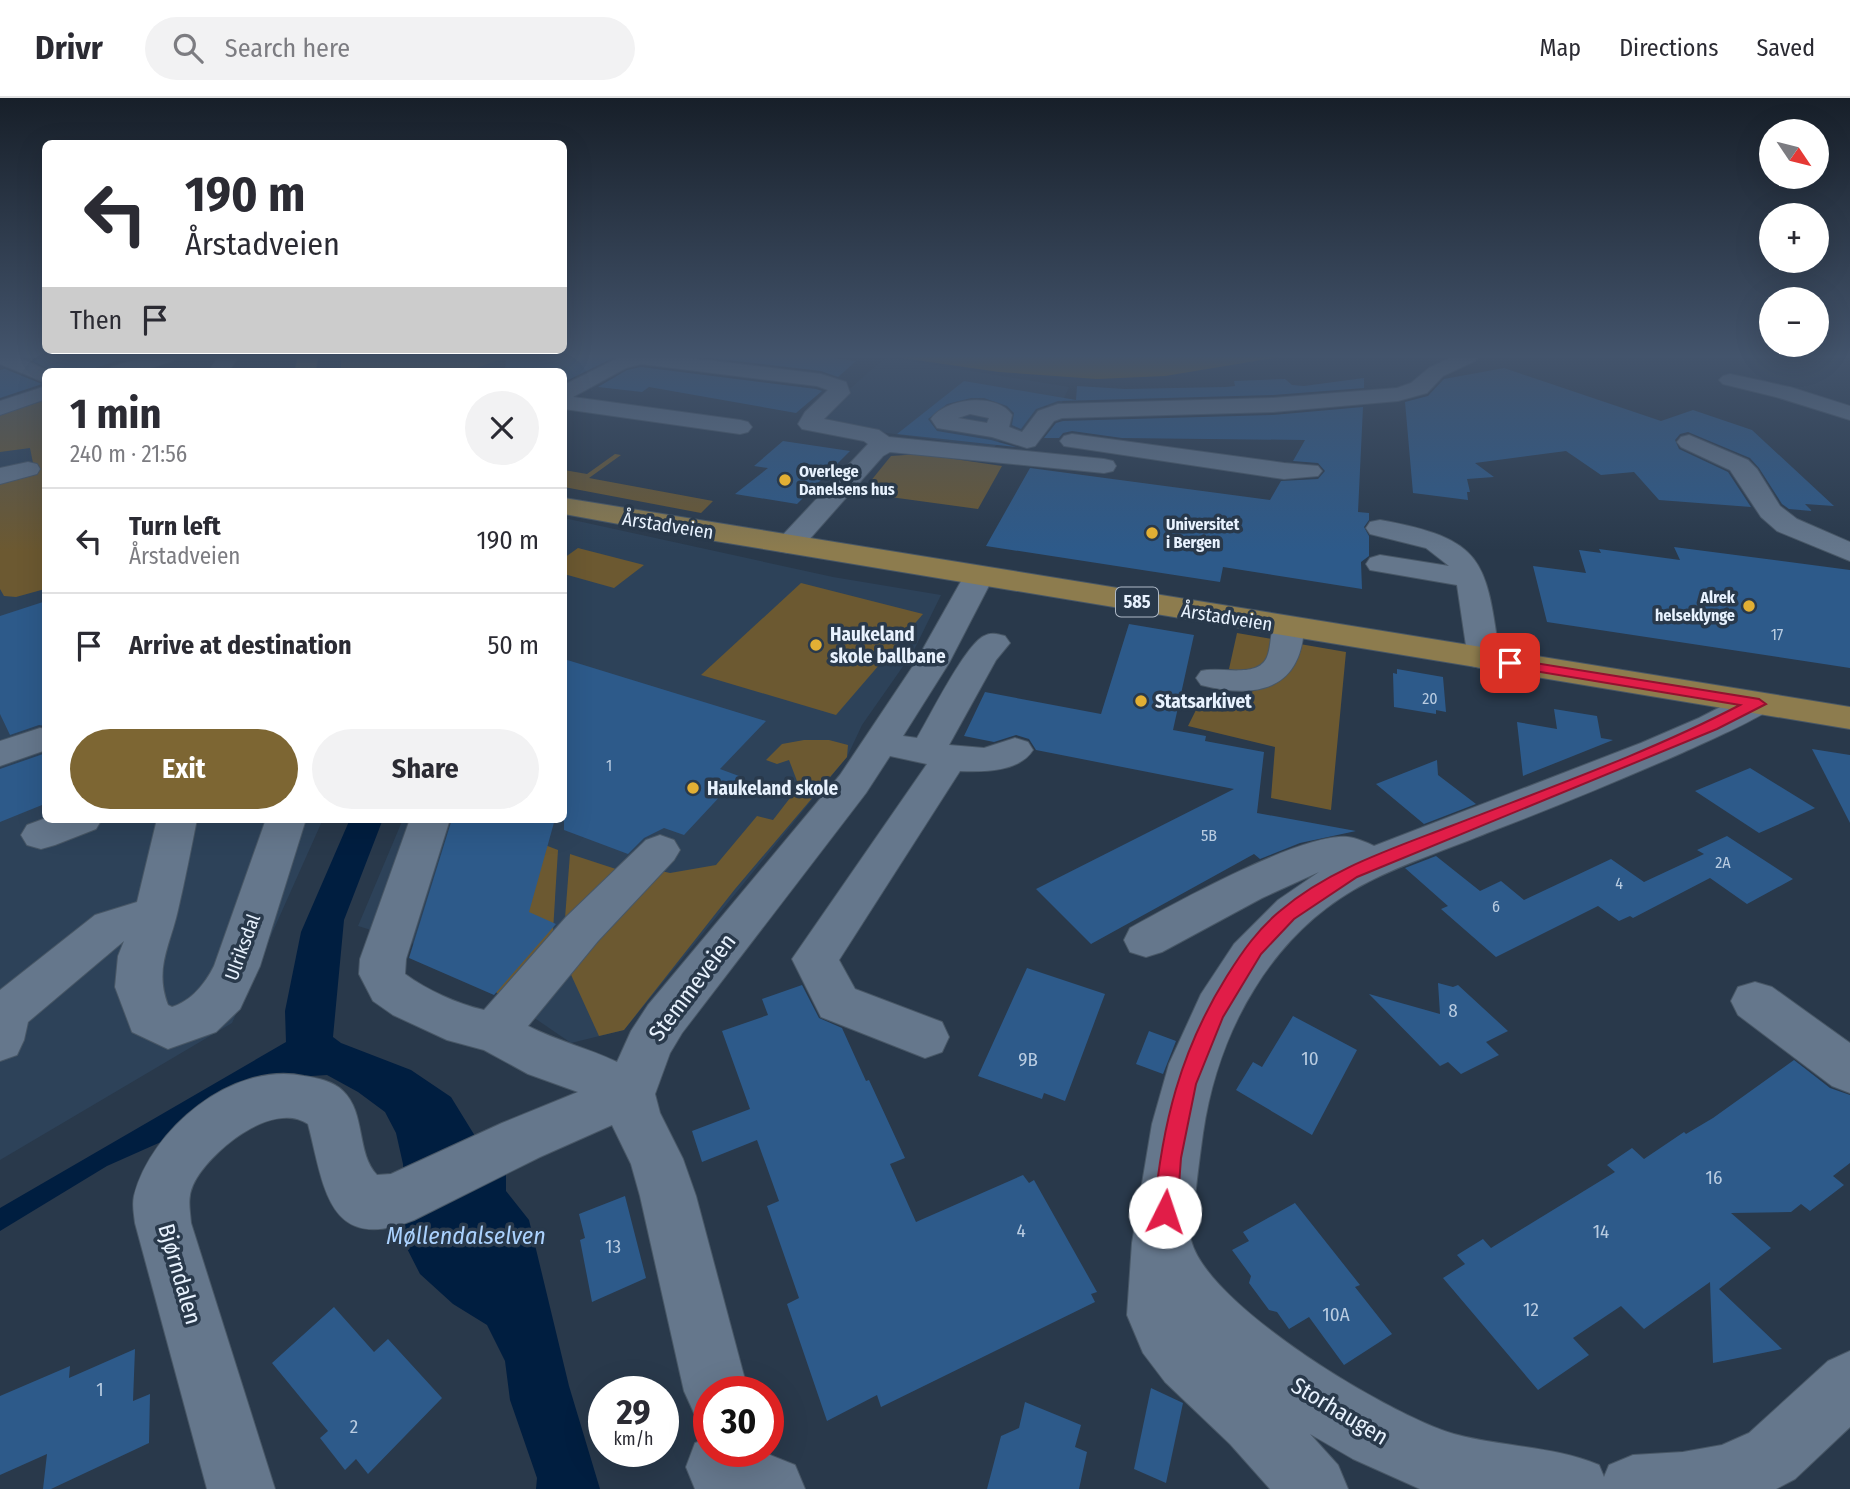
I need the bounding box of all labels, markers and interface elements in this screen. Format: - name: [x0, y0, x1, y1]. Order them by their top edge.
- search box: [145, 17, 635, 80]
- text: Drivr: [35, 28, 103, 68]
- icon: search: [169, 29, 207, 67]
- text: Search here: [225, 33, 350, 64]
- text: Map: [1540, 34, 1581, 62]
- text: Directions: [1619, 34, 1718, 62]
- text: Saved: [1756, 34, 1815, 62]
- north arrow: [1759, 119, 1829, 189]
- map controls: [1759, 119, 1829, 357]
- text: 190 m: [185, 165, 305, 224]
- icon: left: [70, 168, 161, 259]
- button: +: [1759, 203, 1829, 273]
- text: Årstadveien: [185, 225, 340, 263]
- button: −: [1759, 287, 1829, 357]
- icon: arrive: [136, 301, 174, 339]
- text: Then: [70, 305, 122, 336]
- text: 1 min: [70, 389, 161, 439]
- button: close: [465, 391, 539, 465]
- text: 240 m · 21:56: [70, 440, 187, 468]
- place label: Overlege Danelsens hus: [799, 462, 895, 499]
- marker: Overlege Danelsens hus: [777, 472, 793, 488]
- street label: Årstadveien: [621, 507, 715, 544]
- text: Turn left: [129, 511, 221, 542]
- place label: Universitet i Bergen: [1166, 515, 1240, 552]
- icon: left: [70, 522, 108, 560]
- text: 190 m: [477, 525, 539, 556]
- marker: Universitet i Bergen: [1144, 525, 1160, 541]
- text: Årstadveien: [129, 542, 240, 570]
- road number: 585: [1116, 588, 1158, 616]
- place label: Alrek helseklynge: [1655, 588, 1736, 625]
- marker: Alrek helseklynge: [1741, 598, 1757, 614]
- street label: Årstadveien: [1180, 599, 1274, 636]
- place label: Haukeland skole ballbane: [830, 623, 946, 668]
- house number: 17: [1771, 625, 1784, 644]
- icon: arrive: [70, 627, 108, 665]
- text: Arrive at destination: [129, 630, 352, 661]
- text: 50 m: [487, 630, 539, 661]
- pin: [1480, 633, 1540, 693]
- marker: Haukeland skole ballbane: [808, 637, 824, 653]
- icon: arrive: [1491, 644, 1529, 682]
- house number: 20: [1422, 689, 1438, 708]
- place label: Statsarkivet: [1155, 690, 1252, 713]
- marker: Statsarkivet: [1133, 693, 1149, 709]
- button: Exit: [70, 729, 298, 809]
- button: Share: [312, 729, 539, 809]
- house number: 1: [606, 756, 612, 775]
- place label: Haukeland skole: [707, 777, 839, 800]
- marker: Haukeland skole: [685, 780, 701, 796]
- house number: 5B: [1201, 826, 1217, 845]
- house number: 2A: [1715, 853, 1731, 872]
- house number: 4: [1615, 874, 1623, 893]
- house number: 6: [1492, 897, 1500, 916]
- street label: Ulriksdal: [220, 911, 265, 983]
- street label: Stemmeveien: [642, 928, 742, 1046]
- house number: 8: [1448, 999, 1458, 1022]
- house number: 10: [1301, 1047, 1319, 1070]
- house number: 9B: [1018, 1048, 1038, 1071]
- house number: 16: [1706, 1166, 1722, 1189]
- position arrow: [1128, 1175, 1202, 1249]
- house number: 4: [1016, 1219, 1026, 1242]
- street label: Bjørndalen: [152, 1220, 208, 1328]
- house number: 14: [1593, 1220, 1609, 1243]
- water label: Møllendalselven: [386, 1222, 546, 1250]
- house number: 13: [605, 1235, 621, 1258]
- house number: 12: [1523, 1298, 1539, 1321]
- house number: 10A: [1322, 1303, 1350, 1326]
- street label: Storhaugen: [1286, 1371, 1394, 1451]
- speed limit sign: 30: [693, 1376, 784, 1467]
- house number: 1: [96, 1378, 104, 1401]
- text: 29: [616, 1391, 651, 1433]
- house number: 2: [350, 1415, 358, 1438]
- text: km/h: [613, 1428, 654, 1450]

